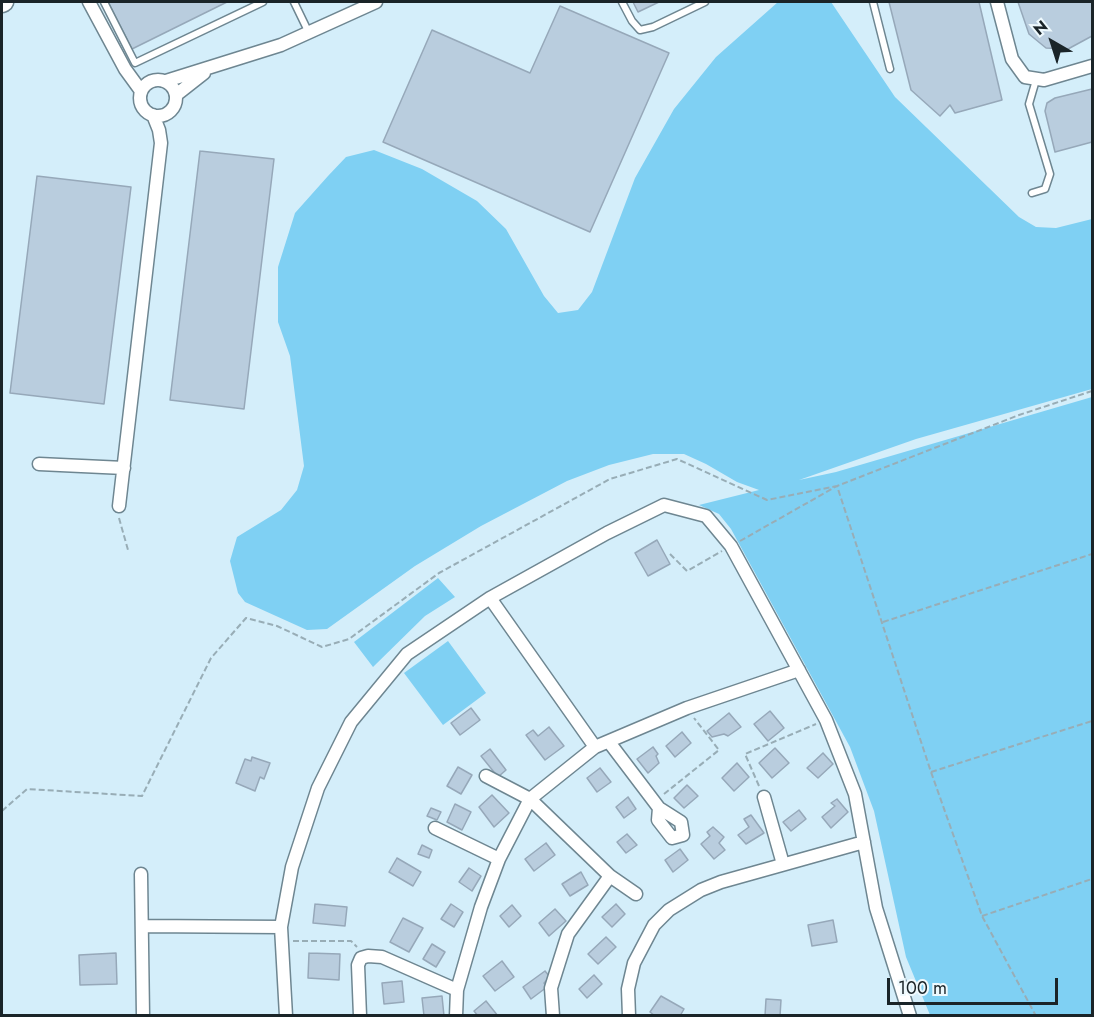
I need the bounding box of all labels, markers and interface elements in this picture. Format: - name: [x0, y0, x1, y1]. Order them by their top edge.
- north arrow: [1022, 12, 1082, 72]
- text: N: [1028, 15, 1053, 41]
- scale bar: [890, 966, 1061, 1004]
- text: 100 m: [898, 975, 947, 1001]

